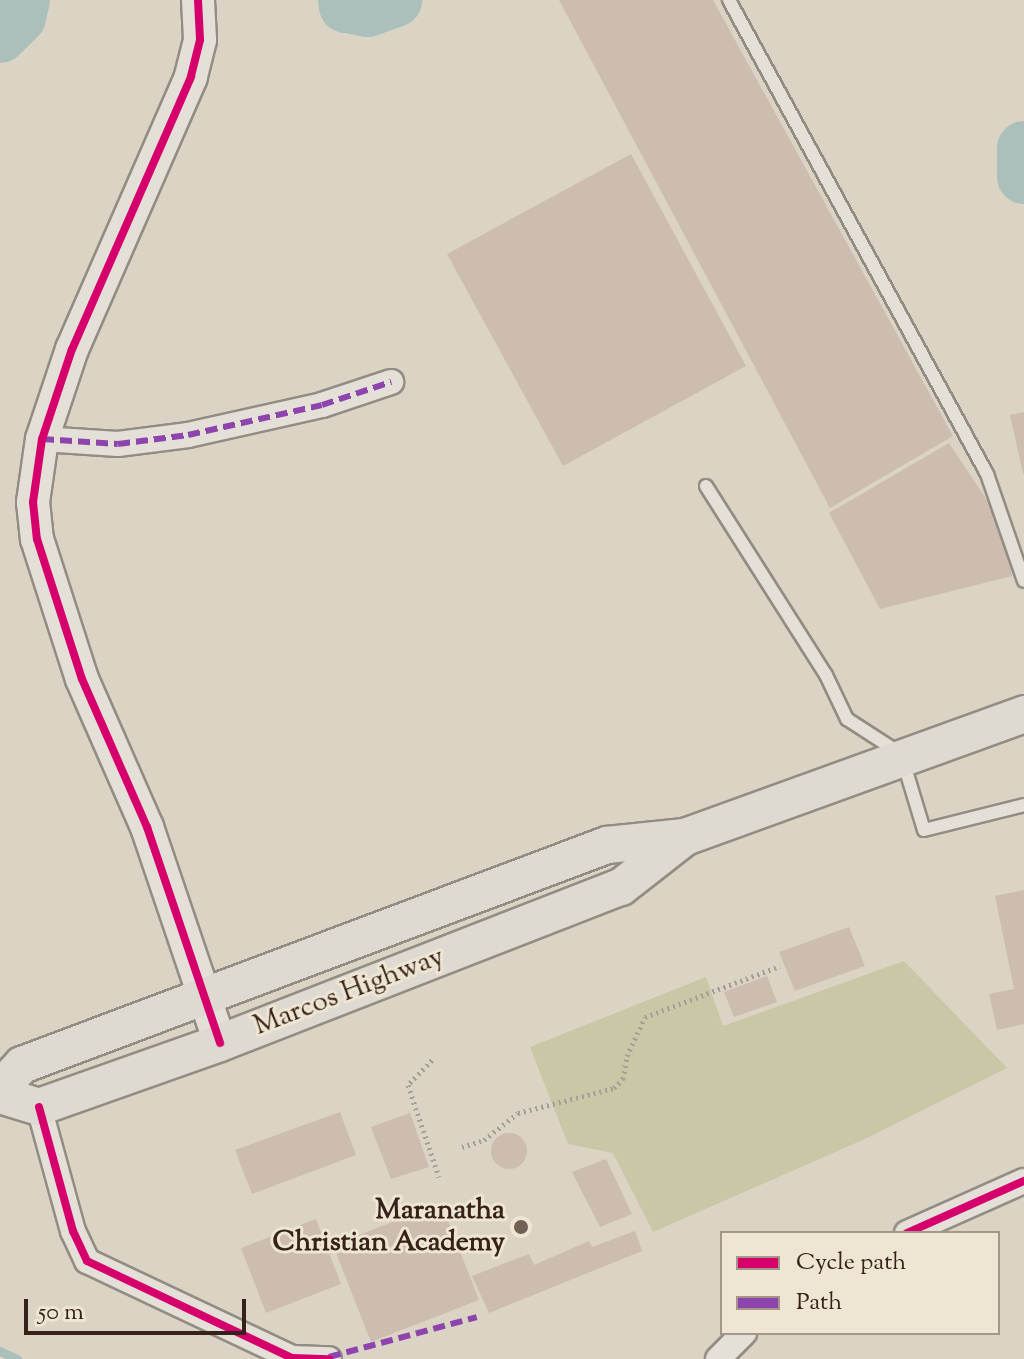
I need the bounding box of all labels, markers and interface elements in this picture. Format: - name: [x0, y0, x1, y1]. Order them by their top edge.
- street label: Marcos Highway: [249, 940, 449, 1044]
- place label: Maranatha Christian Academy: [272, 1194, 505, 1260]
- marker: Maranatha Christian Academy: [512, 1218, 530, 1236]
- legend: [720, 1231, 1000, 1335]
- text: Cycle path: [796, 1246, 906, 1280]
- scale bar: [28, 1283, 250, 1333]
- text: Path: [796, 1286, 842, 1320]
- text: 50 m: [38, 1296, 84, 1330]

